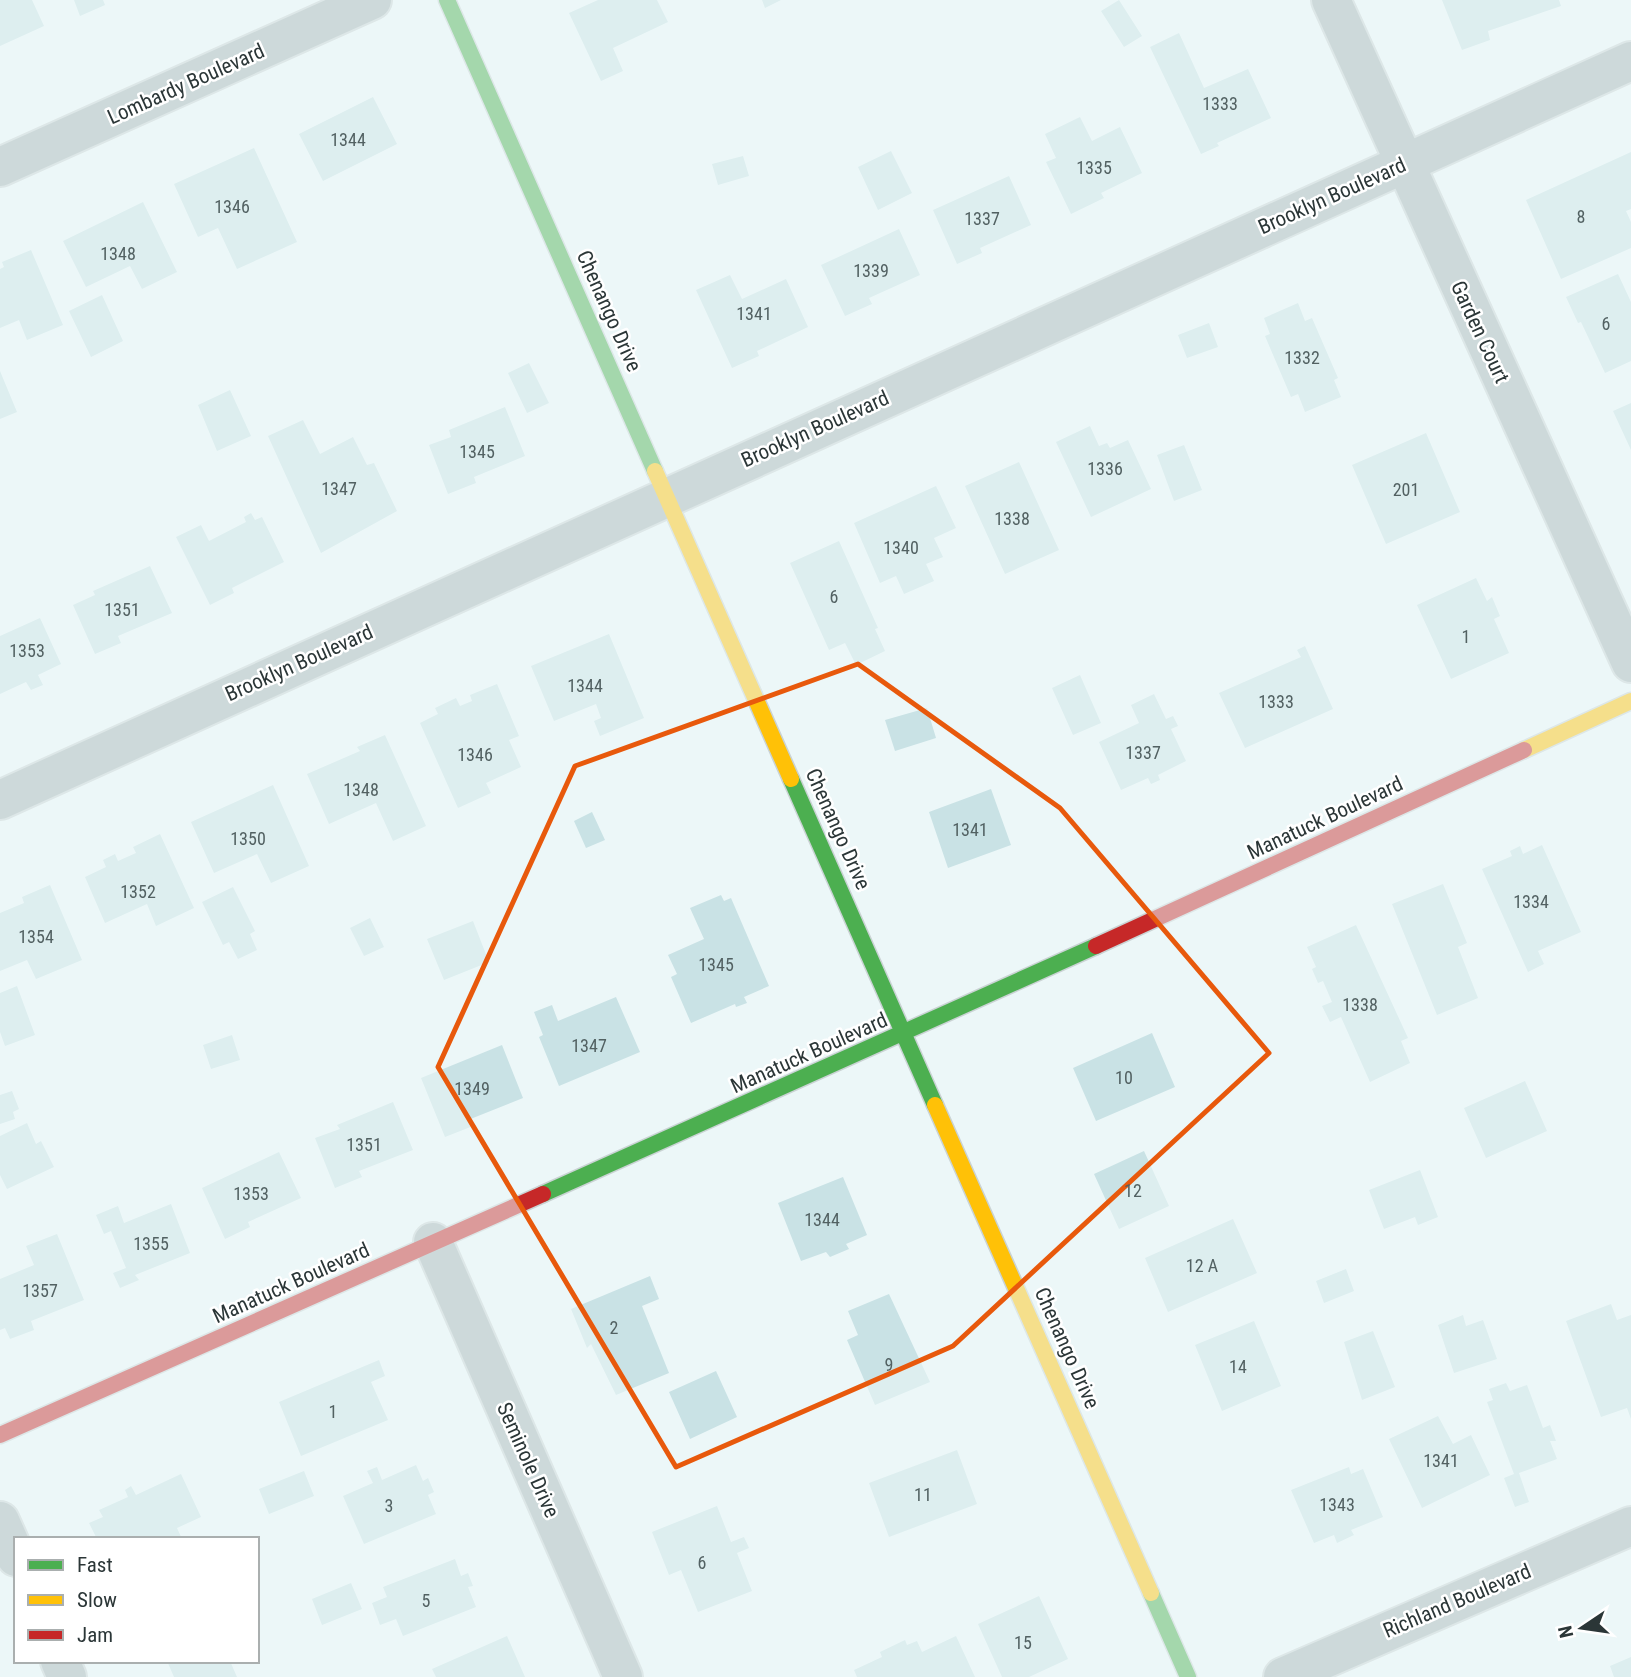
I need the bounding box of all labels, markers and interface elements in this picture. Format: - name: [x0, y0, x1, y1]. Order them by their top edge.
- street label: Lombardy Boulevard: [104, 39, 268, 129]
- house number: 1333: [1202, 93, 1238, 114]
- house number: 1344: [330, 129, 366, 150]
- street label: Brooklyn Boulevard: [1255, 153, 1409, 239]
- house number: 1335: [1076, 157, 1112, 178]
- house number: 1346: [214, 196, 250, 217]
- house number: 8: [1577, 206, 1585, 227]
- house number: 1337: [964, 208, 1000, 229]
- house number: 1348: [100, 243, 136, 264]
- street label: Chenango Drive: [572, 247, 646, 375]
- house number: 1339: [853, 260, 889, 281]
- street label: Garden Court: [1446, 277, 1514, 387]
- house number: 1341: [736, 303, 772, 324]
- house number: 6: [1602, 313, 1610, 334]
- house number: 1332: [1284, 347, 1320, 368]
- street label: Brooklyn Boulevard: [738, 386, 892, 472]
- house number: 1345: [459, 441, 495, 462]
- house number: 1336: [1087, 458, 1123, 479]
- house number: 1347: [321, 478, 357, 499]
- house number: 201: [1393, 479, 1419, 500]
- house number: 1338: [994, 508, 1030, 529]
- house number: 1340: [883, 537, 919, 558]
- house number: 6: [830, 586, 838, 607]
- house number: 1351: [104, 599, 140, 620]
- street label: Brooklyn Boulevard: [222, 620, 376, 706]
- house number: 1: [1462, 626, 1470, 647]
- house number: 1353: [9, 640, 45, 661]
- house number: 1344: [567, 675, 603, 696]
- house number: 1333: [1258, 691, 1294, 712]
- house number: 1337: [1125, 742, 1161, 763]
- house number: 1346: [457, 744, 493, 765]
- street label: Chenango Drive: [801, 765, 875, 893]
- street label: Manatuck Boulevard: [1243, 771, 1407, 865]
- house number: 1348: [343, 779, 379, 800]
- house number: 1341: [952, 819, 988, 840]
- house number: 1350: [230, 828, 266, 849]
- house number: 1352: [120, 881, 156, 902]
- house number: 1334: [1513, 891, 1549, 912]
- house number: 1354: [18, 926, 54, 947]
- house number: 1345: [698, 954, 734, 975]
- house number: 1338: [1342, 994, 1378, 1015]
- street label: Manatuck Boulevard: [727, 1008, 891, 1098]
- house number: 1347: [571, 1035, 607, 1056]
- house number: 10: [1115, 1067, 1133, 1088]
- house number: 1349: [454, 1078, 490, 1099]
- house number: 1351: [346, 1134, 382, 1155]
- house number: 12: [1124, 1180, 1142, 1201]
- house number: 1353: [233, 1183, 269, 1204]
- house number: 1344: [804, 1209, 840, 1230]
- house number: 1355: [133, 1233, 169, 1254]
- street label: Manatuck Boulevard: [209, 1238, 373, 1328]
- house number: 12 A: [1186, 1255, 1219, 1276]
- house number: 1357: [22, 1280, 58, 1301]
- street label: Chenango Drive: [1030, 1284, 1104, 1412]
- house number: 2: [610, 1317, 619, 1338]
- house number: 9: [885, 1354, 893, 1375]
- house number: 14: [1229, 1356, 1247, 1377]
- street label: Seminole Drive: [492, 1399, 564, 1521]
- house number: 1: [329, 1401, 337, 1422]
- house number: 1341: [1423, 1450, 1459, 1471]
- house number: 11: [914, 1484, 932, 1505]
- house number: 1343: [1319, 1494, 1355, 1515]
- house number: 3: [385, 1495, 393, 1516]
- legend: [14, 1537, 259, 1663]
- house number: 6: [698, 1552, 706, 1573]
- text: Fast: [77, 1553, 113, 1577]
- street label: Richland Boulevard: [1379, 1559, 1535, 1643]
- text: Slow: [77, 1588, 117, 1612]
- house number: 5: [422, 1590, 431, 1611]
- north arrow: [1547, 1593, 1617, 1663]
- text: Jam: [77, 1623, 113, 1647]
- text: N: [1553, 1623, 1578, 1640]
- house number: 15: [1014, 1632, 1032, 1653]

